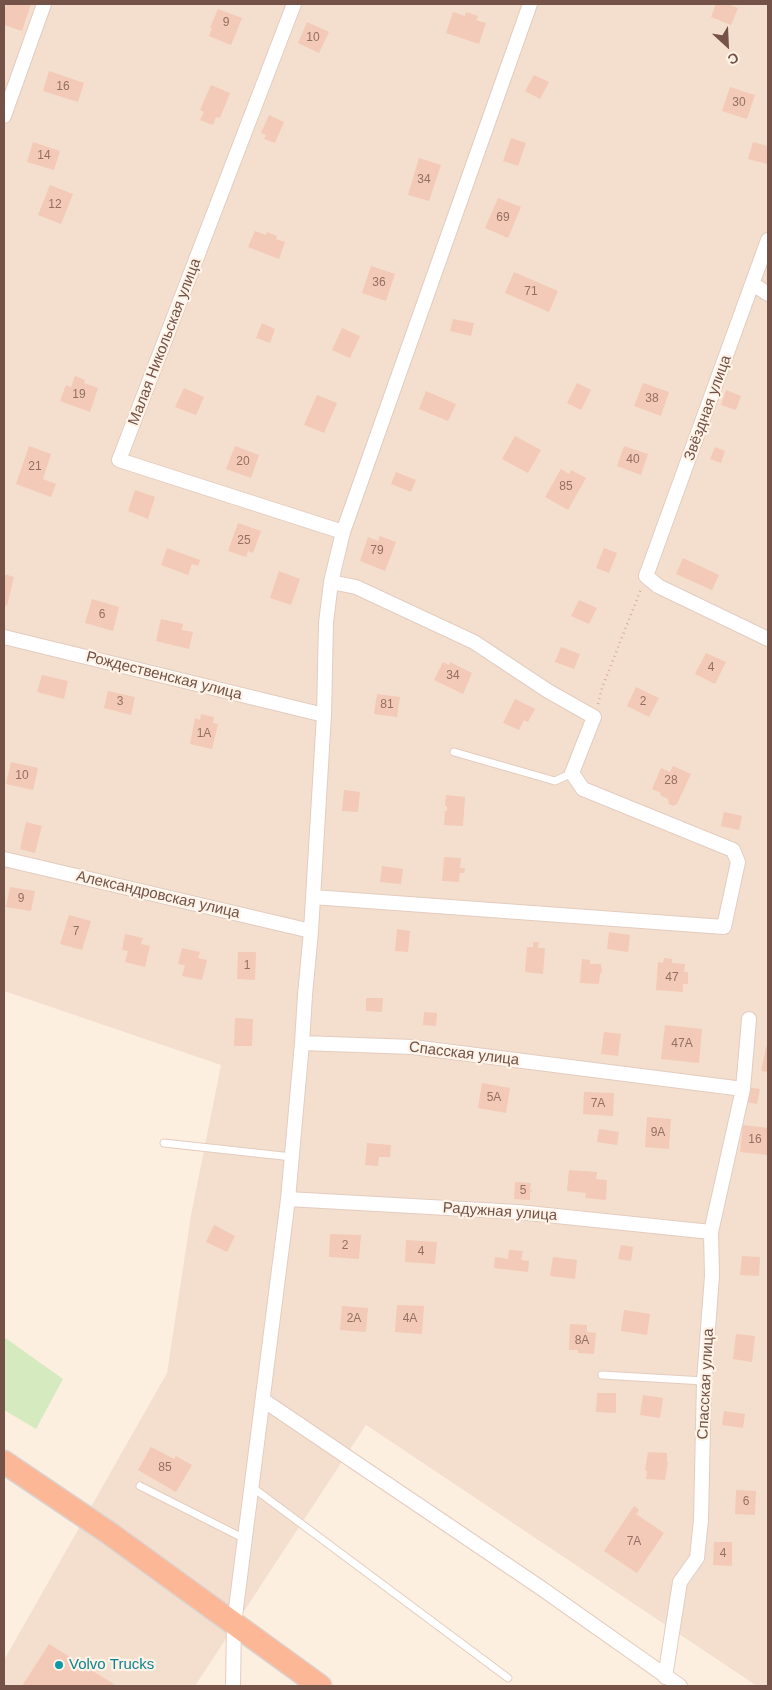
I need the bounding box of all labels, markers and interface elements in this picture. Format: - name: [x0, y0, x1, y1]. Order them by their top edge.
- house number: 9: [223, 16, 229, 30]
- north arrow: [702, 20, 752, 70]
- house number: 10: [306, 31, 320, 45]
- text: С: [725, 49, 741, 68]
- house number: 16: [56, 80, 70, 94]
- house number: 30: [732, 96, 746, 110]
- house number: 14: [37, 149, 51, 163]
- house number: 34: [417, 173, 431, 187]
- house number: 12: [48, 198, 62, 212]
- house number: 69: [496, 211, 510, 225]
- street label: Малая Никольская улица: [125, 256, 205, 428]
- house number: 36: [372, 276, 386, 290]
- house number: 71: [524, 285, 538, 299]
- street label: Звёздная улица: [681, 353, 735, 463]
- house number: 19: [72, 388, 86, 402]
- house number: 38: [645, 392, 659, 406]
- house number: 40: [626, 453, 640, 467]
- house number: 20: [236, 455, 250, 469]
- house number: 21: [28, 460, 42, 474]
- house number: 85: [559, 480, 573, 494]
- house number: 25: [237, 534, 251, 548]
- house number: 79: [370, 544, 384, 558]
- house number: 6: [99, 608, 105, 622]
- street label: Рождественская улица: [84, 648, 244, 704]
- house number: 4: [708, 661, 714, 675]
- house number: 34: [446, 669, 460, 683]
- house number: 3: [117, 695, 123, 709]
- house number: 2: [640, 695, 646, 709]
- house number: 81: [380, 698, 394, 712]
- house number: 1А: [197, 727, 211, 741]
- house number: 10: [15, 769, 29, 783]
- house number: 28: [664, 774, 678, 788]
- street label: Александровская улица: [74, 867, 242, 923]
- house number: 9: [18, 892, 24, 906]
- house number: 7: [73, 925, 79, 939]
- house number: 1: [244, 959, 250, 973]
- house number: 47: [665, 971, 679, 985]
- house number: 47А: [671, 1037, 693, 1051]
- street label: Спасская улица: [408, 1038, 520, 1070]
- house number: 5А: [487, 1091, 501, 1105]
- house number: 7А: [591, 1097, 605, 1111]
- house number: 9А: [651, 1126, 665, 1140]
- house number: 16: [748, 1133, 762, 1147]
- house number: 5: [520, 1184, 526, 1198]
- street label: Радужная улица: [442, 1199, 558, 1225]
- house number: 2: [342, 1239, 348, 1253]
- house number: 4: [418, 1245, 424, 1259]
- house number: 2А: [347, 1312, 361, 1326]
- house number: 4А: [403, 1312, 417, 1326]
- street label: Спасская улица: [694, 1328, 718, 1440]
- house number: 8А: [575, 1334, 589, 1348]
- house number: 85: [158, 1461, 172, 1475]
- house number: 6: [743, 1495, 749, 1509]
- house number: 7А: [627, 1535, 641, 1549]
- house number: 4: [720, 1547, 726, 1561]
- place label: Volvo Trucks: [69, 1656, 154, 1674]
- marker: Volvo Trucks: [53, 1659, 65, 1671]

